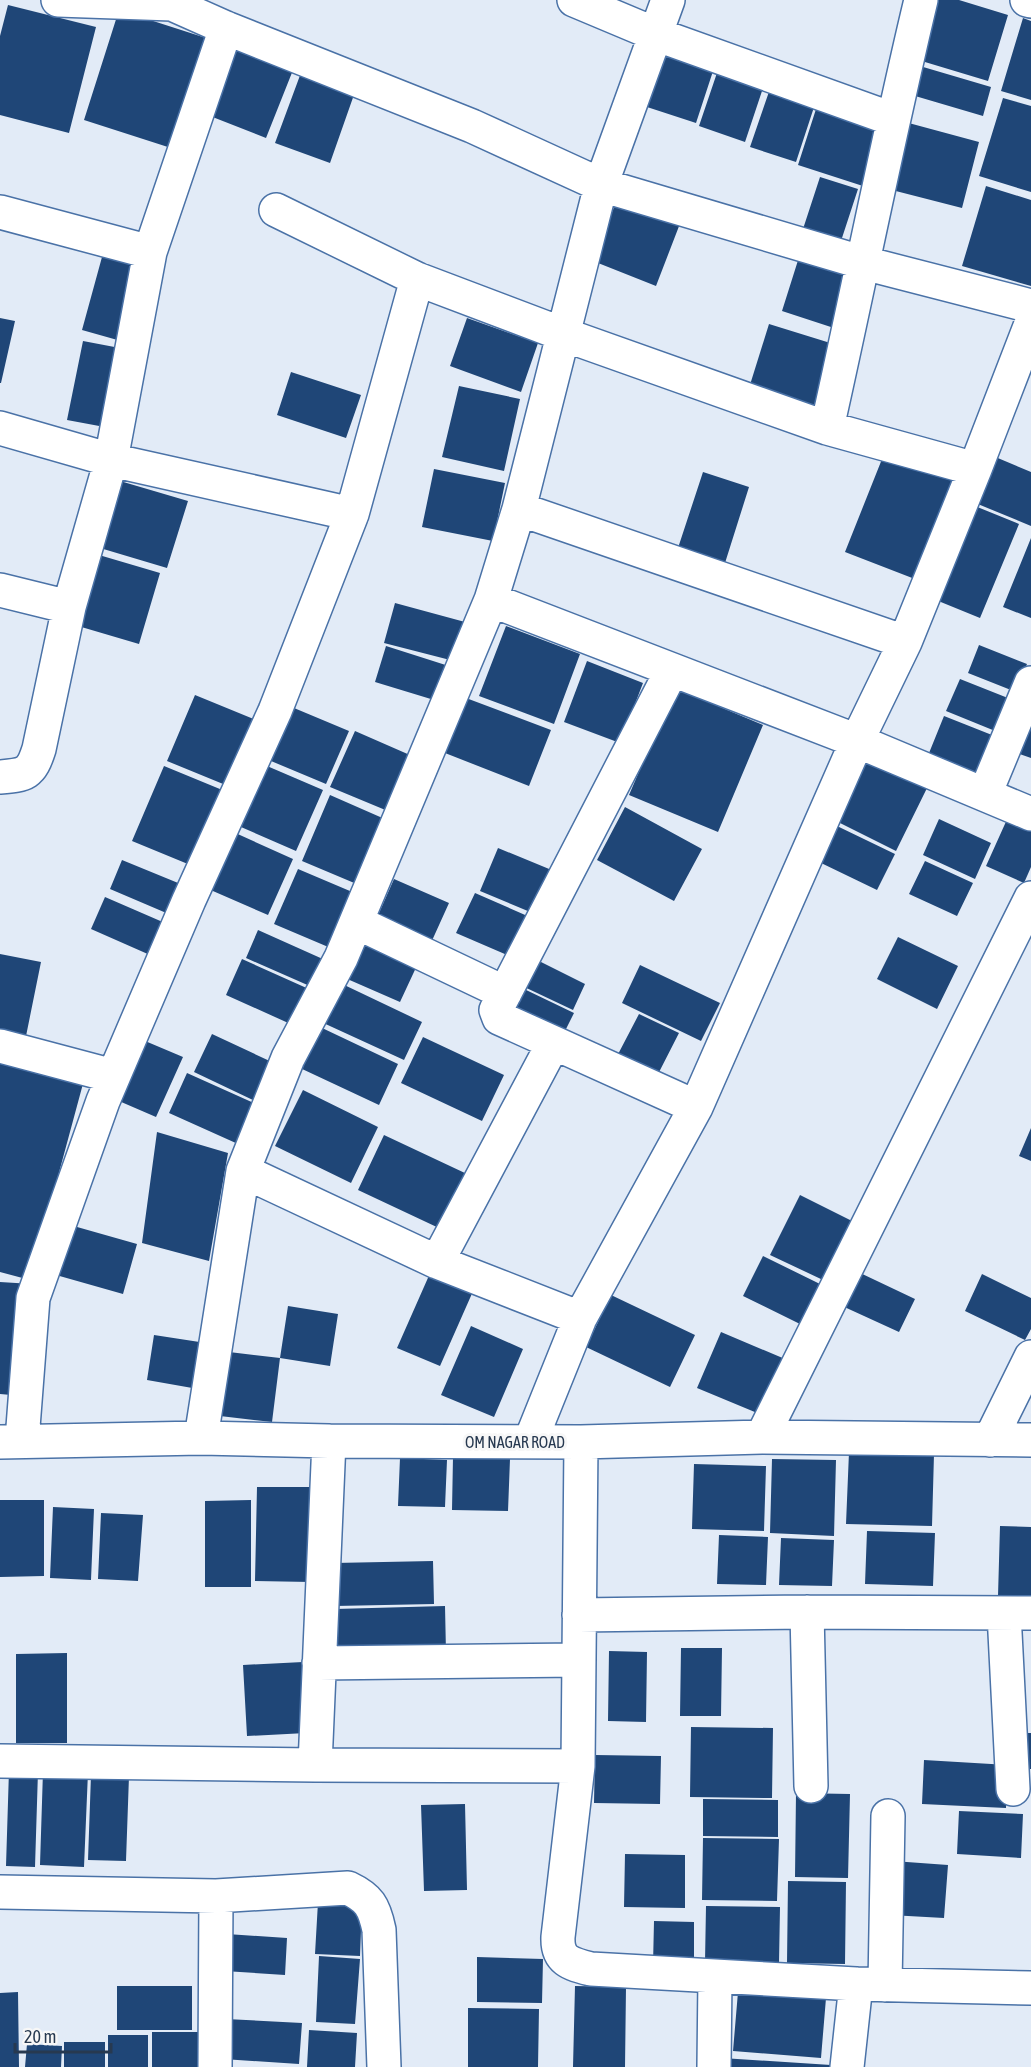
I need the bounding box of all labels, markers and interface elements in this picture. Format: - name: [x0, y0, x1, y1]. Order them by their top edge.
- street label: OM NAGAR ROAD: [465, 1433, 565, 1451]
- scale bar: [15, 2016, 111, 2054]
- text: 20 m: [24, 2026, 56, 2047]

